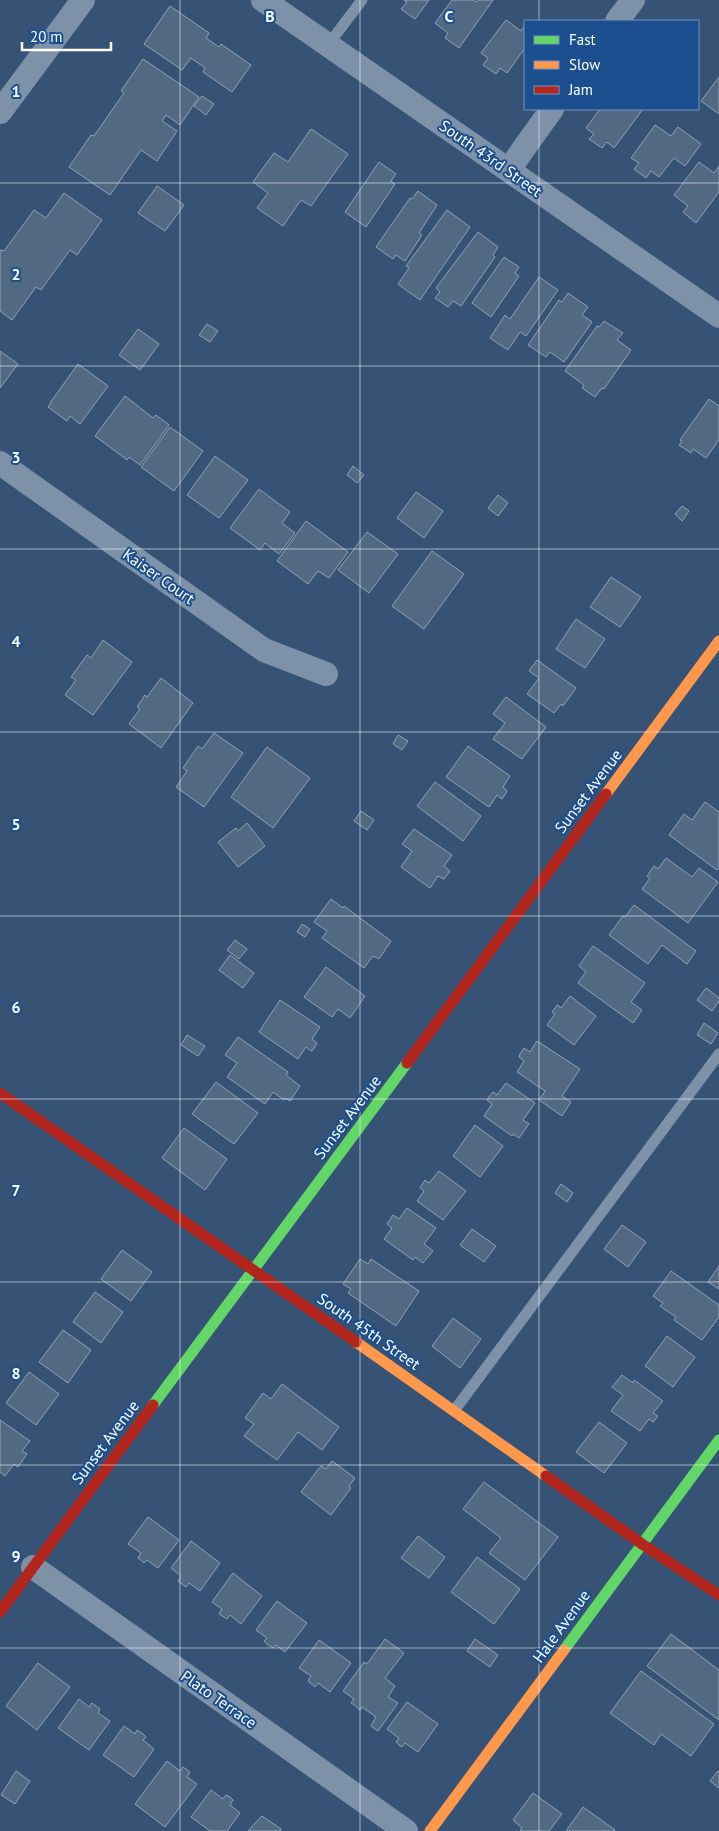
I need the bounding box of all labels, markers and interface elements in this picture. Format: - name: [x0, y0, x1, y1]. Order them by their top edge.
- text: B: [265, 6, 275, 26]
- text: C: [445, 6, 454, 26]
- scale bar: [22, 20, 111, 52]
- legend: [524, 20, 699, 110]
- text: 20 m: [30, 27, 63, 46]
- text: Fast: [569, 30, 596, 49]
- text: Slow: [569, 55, 600, 74]
- text: Jam: [568, 80, 593, 99]
- text: 1: [11, 81, 21, 101]
- street label: South 43rd Street: [436, 115, 547, 201]
- text: 2: [11, 264, 21, 284]
- text: 3: [11, 447, 21, 467]
- street label: Kaiser Court: [119, 544, 199, 608]
- text: 4: [11, 631, 21, 651]
- street label: Sunset Avenue: [550, 745, 626, 837]
- text: 5: [11, 814, 21, 834]
- text: 6: [11, 997, 21, 1017]
- street label: Sunset Avenue: [309, 1071, 385, 1163]
- text: 7: [11, 1180, 21, 1200]
- street label: South 45th Street: [314, 1288, 425, 1374]
- text: 8: [11, 1363, 21, 1383]
- street label: Sunset Avenue: [67, 1396, 143, 1488]
- text: 9: [11, 1546, 21, 1566]
- street label: Hale Avenue: [528, 1586, 594, 1666]
- street label: Plato Terrace: [177, 1666, 261, 1732]

